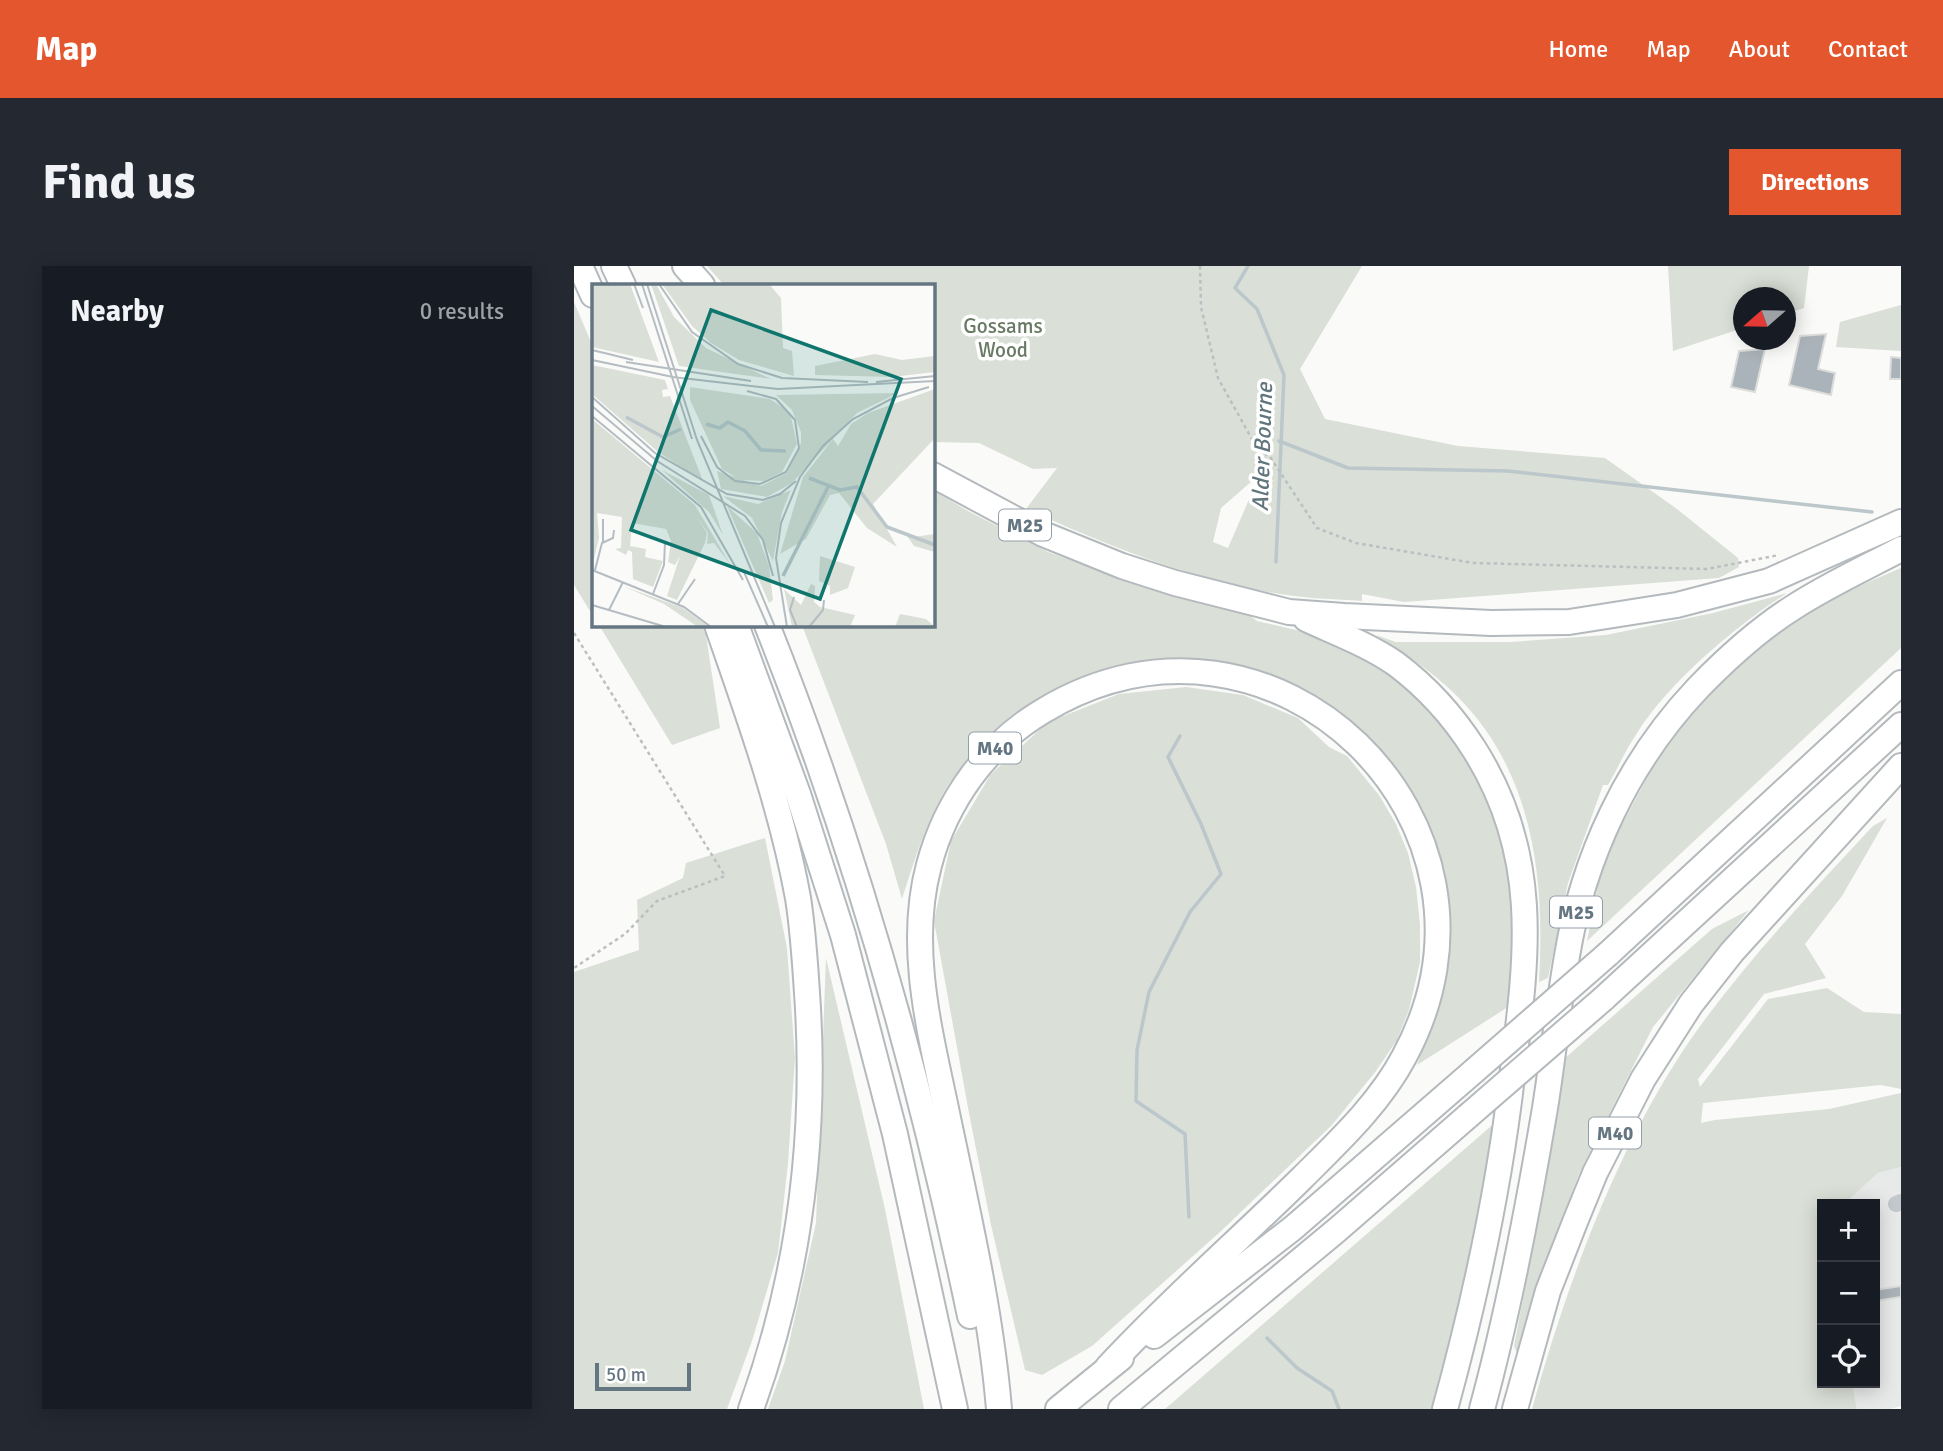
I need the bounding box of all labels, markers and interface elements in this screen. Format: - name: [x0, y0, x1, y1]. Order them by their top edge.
- text: Map: [35, 29, 97, 70]
- text: Home: [1548, 34, 1608, 64]
- text: Map: [1646, 34, 1691, 64]
- text: About: [1729, 34, 1790, 64]
- text: Contact: [1828, 34, 1908, 64]
- button: Directions: [1729, 149, 1901, 215]
- text: Find us: [42, 152, 195, 212]
- inset map: [592, 284, 934, 626]
- north arrow: [1733, 287, 1796, 350]
- text: Nearby: [70, 293, 164, 330]
- text: 0 results: [420, 297, 504, 326]
- park label: Gossams Wood: [963, 313, 1043, 363]
- water label: Alder Bourne: [1246, 381, 1279, 512]
- road number: M25: [999, 510, 1051, 540]
- road number: M40: [969, 733, 1021, 764]
- road number: M25: [1550, 897, 1602, 928]
- road number: M40: [1589, 1118, 1641, 1148]
- map controls: [1817, 1199, 1880, 1388]
- button: +: [1817, 1199, 1880, 1262]
- button: −: [1817, 1262, 1880, 1325]
- button: locate: [1817, 1325, 1880, 1388]
- scale bar: [595, 1360, 691, 1392]
- text: 50 m: [606, 1363, 646, 1387]

